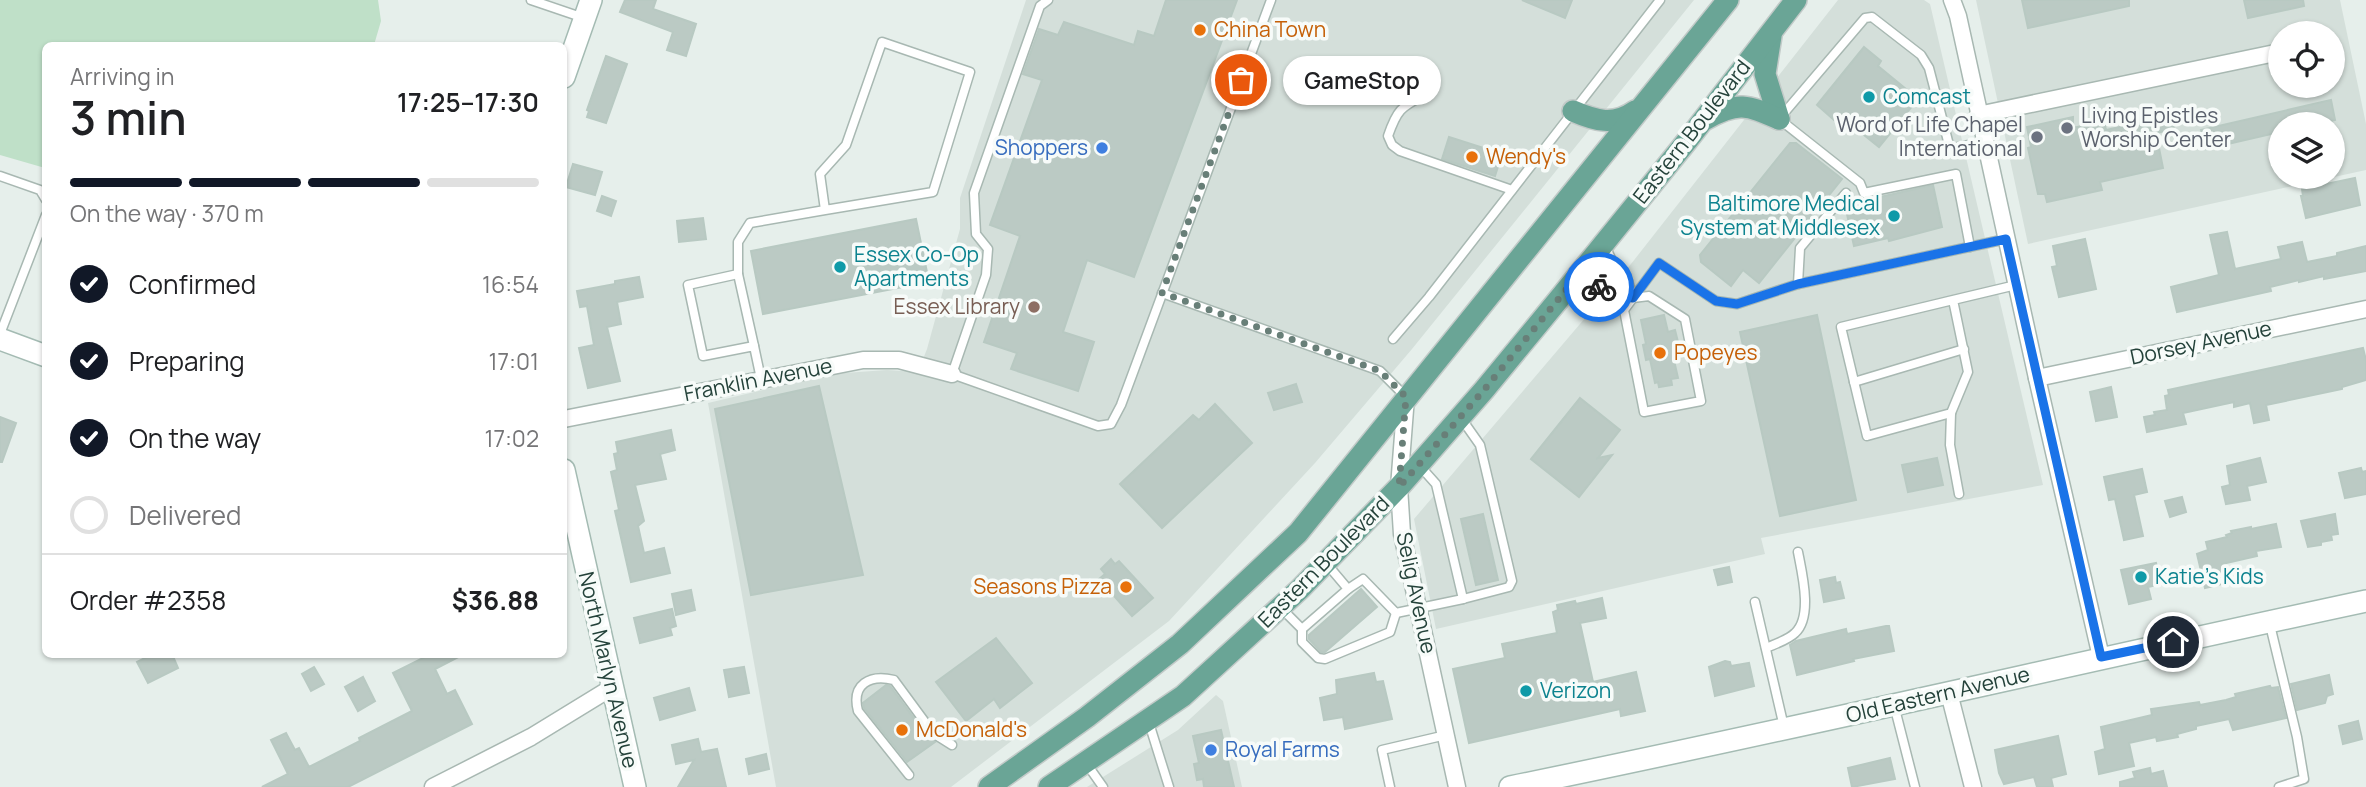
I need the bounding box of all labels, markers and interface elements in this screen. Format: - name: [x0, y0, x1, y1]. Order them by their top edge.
- place label: China Town: [1214, 15, 1326, 43]
- map controls: [2268, 21, 2345, 189]
- button: locate: [2268, 21, 2345, 98]
- marker: China Town: [1192, 22, 1208, 38]
- pin: [1211, 50, 1271, 110]
- street label: Eastern Boulevard: [1626, 54, 1756, 209]
- callout: GameStop: [1283, 56, 1440, 104]
- text: Arriving in: [70, 60, 175, 92]
- icon: bag: [1222, 61, 1260, 99]
- text: GameStop: [1304, 64, 1420, 96]
- place label: Comcast: [1883, 82, 1971, 110]
- text: 17:25–17:30: [397, 84, 539, 120]
- text: 3 min: [70, 86, 187, 149]
- marker: Comcast: [1861, 89, 1877, 105]
- place label: Living Epistles Worship Center: [2081, 101, 2232, 153]
- place label: Word of Life Chapel International: [1836, 110, 2023, 162]
- button: layers: [2268, 112, 2345, 189]
- marker: Living Epistles Worship Center: [2059, 120, 2075, 136]
- marker: Word of Life Chapel International: [2029, 129, 2045, 145]
- place label: Shoppers: [995, 133, 1088, 161]
- marker: Shoppers: [1094, 140, 1110, 156]
- place label: Wendy's: [1486, 142, 1566, 170]
- marker: Wendy's: [1464, 149, 1480, 165]
- place label: Baltimore Medical System at Middlesex: [1680, 189, 1880, 241]
- text: On the way · 370 m: [70, 197, 264, 229]
- marker: Baltimore Medical System at Middlesex: [1886, 208, 1902, 224]
- place label: Essex Co-Op Apartments: [854, 240, 979, 292]
- courier: [1564, 252, 1634, 322]
- marker: Essex Co-Op Apartments: [832, 259, 848, 275]
- icon: check: [70, 265, 108, 303]
- text: Confirmed: [129, 266, 256, 302]
- text: 16:54: [482, 268, 539, 300]
- icon: bike: [1580, 268, 1618, 306]
- place label: Essex Library: [893, 292, 1020, 320]
- marker: Essex Library: [1026, 299, 1042, 315]
- street label: Dorsey Avenue: [2127, 313, 2274, 371]
- place label: Popeyes: [1674, 338, 1758, 366]
- icon: check: [70, 342, 108, 380]
- text: Preparing: [129, 343, 245, 379]
- text: 17:01: [489, 345, 539, 377]
- marker: Popeyes: [1652, 345, 1668, 361]
- street label: Franklin Avenue: [681, 351, 834, 407]
- icon: check: [70, 419, 108, 457]
- text: On the way: [129, 420, 261, 456]
- text: 17:02: [484, 422, 539, 454]
- street label: Eastern Boulevard: [1251, 489, 1395, 633]
- text: Delivered: [129, 497, 241, 533]
- street label: Selig Avenue: [1390, 529, 1444, 656]
- place label: Katie’s Kids: [2155, 562, 2264, 590]
- street label: North Marlyn Avenue: [573, 569, 645, 771]
- marker: Katie’s Kids: [2133, 569, 2149, 585]
- place label: Seasons Pizza: [973, 572, 1112, 600]
- marker: Seasons Pizza: [1118, 579, 1134, 595]
- text: Order #2358: [70, 582, 226, 618]
- text: $36.88: [452, 582, 539, 618]
- pin: [2143, 612, 2203, 672]
- icon: home: [2154, 623, 2192, 661]
- street label: Old Eastern Avenue: [1843, 659, 2032, 729]
- place label: Verizon: [1540, 676, 1611, 704]
- marker: Verizon: [1518, 683, 1534, 699]
- place label: McDonald's: [916, 715, 1027, 743]
- marker: McDonald's: [894, 722, 910, 738]
- place label: Royal Farms: [1225, 735, 1340, 763]
- marker: Royal Farms: [1203, 742, 1219, 758]

